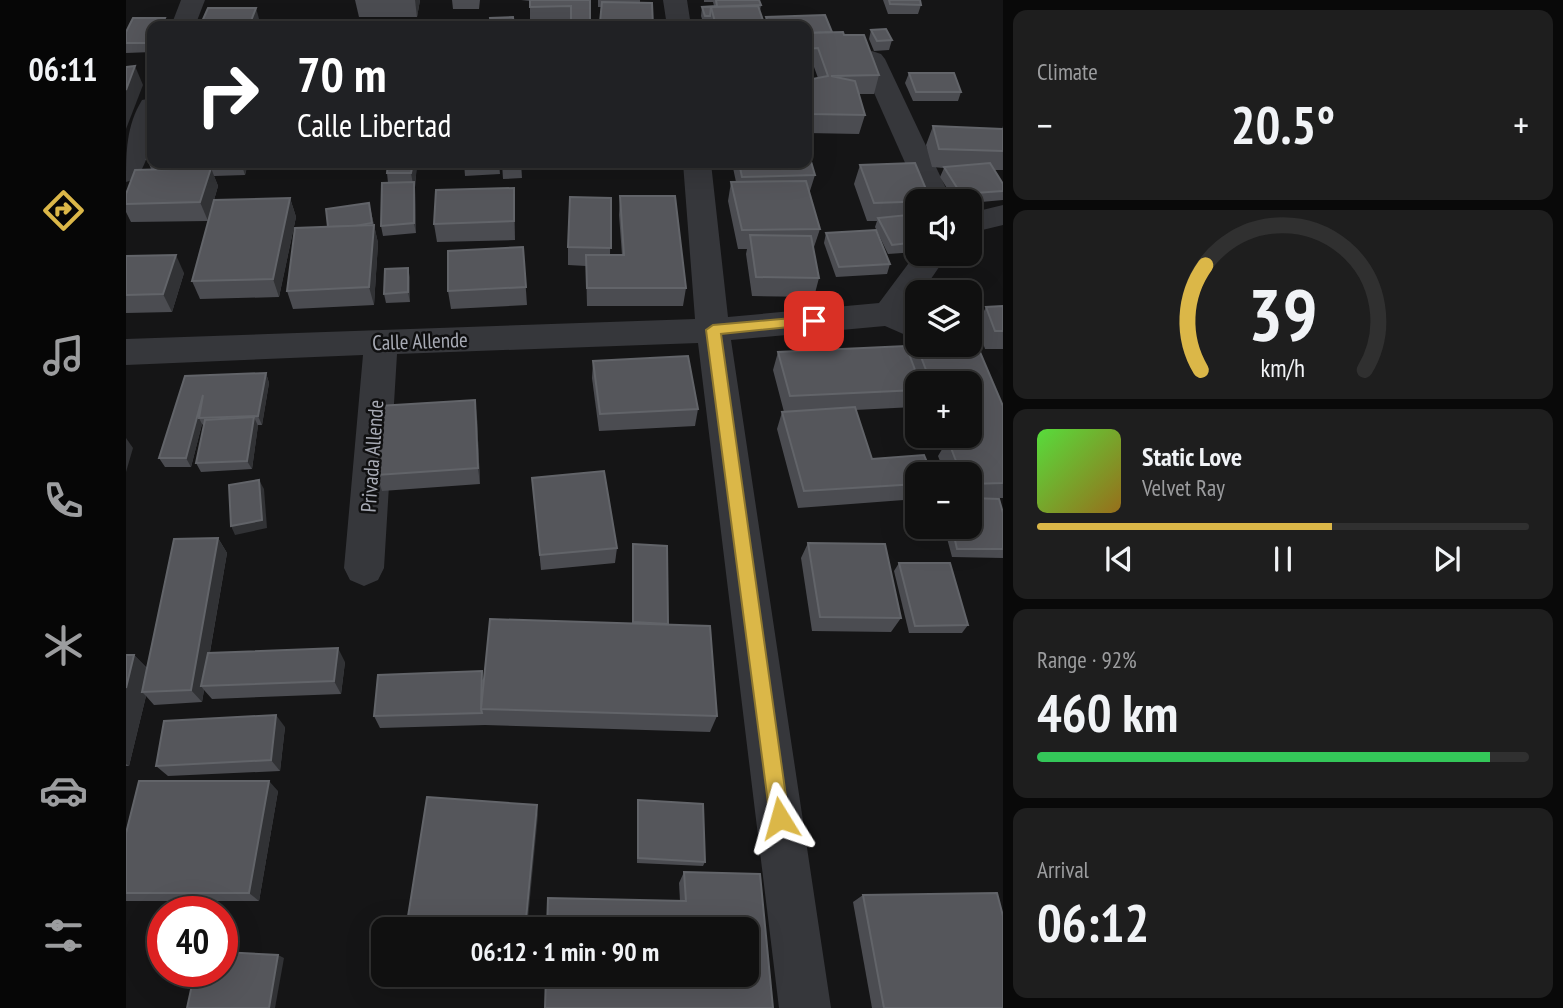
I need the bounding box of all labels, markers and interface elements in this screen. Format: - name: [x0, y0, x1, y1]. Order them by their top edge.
- text: 70 m: [297, 42, 386, 106]
- text: 06:11: [28, 48, 98, 90]
- icon: right: [182, 49, 273, 140]
- text: Climate: [1037, 57, 1098, 86]
- text: 20.5°: [1231, 91, 1335, 158]
- text: −: [1037, 100, 1053, 149]
- text: +: [1513, 100, 1529, 149]
- text: Calle Libertad: [297, 104, 451, 146]
- icon: directions: [39, 186, 88, 235]
- map controls: [905, 189, 982, 539]
- button: sound: [905, 189, 982, 266]
- text: 39: [1248, 267, 1318, 361]
- button: layers: [905, 280, 982, 357]
- pin: [784, 291, 844, 351]
- icon: arrive: [795, 302, 833, 340]
- street label: Calle Allende: [372, 326, 468, 356]
- icon: music: [39, 331, 88, 380]
- text: km/h: [1261, 352, 1305, 384]
- button: +: [905, 371, 982, 448]
- street label: Privada Allende: [355, 399, 389, 513]
- text: Static Love: [1142, 440, 1242, 473]
- button: −: [905, 462, 982, 539]
- text: Velvet Ray: [1142, 473, 1225, 502]
- icon: phone: [39, 476, 88, 525]
- icon: previous: [1100, 540, 1138, 578]
- icon: pause: [1264, 540, 1302, 578]
- icon: next: [1428, 540, 1466, 578]
- icon: climate: [39, 621, 88, 670]
- text: Range · 92%: [1037, 645, 1137, 674]
- text: 460 km: [1037, 679, 1178, 746]
- icon: car: [39, 766, 88, 815]
- position arrow: [743, 781, 817, 855]
- text: Arrival: [1037, 855, 1089, 884]
- text: 06:12: [1037, 889, 1149, 956]
- speed limit sign: 40: [147, 896, 238, 987]
- icon: filters: [39, 911, 88, 960]
- text: 06:12 · 1 min · 90 m: [471, 935, 659, 968]

